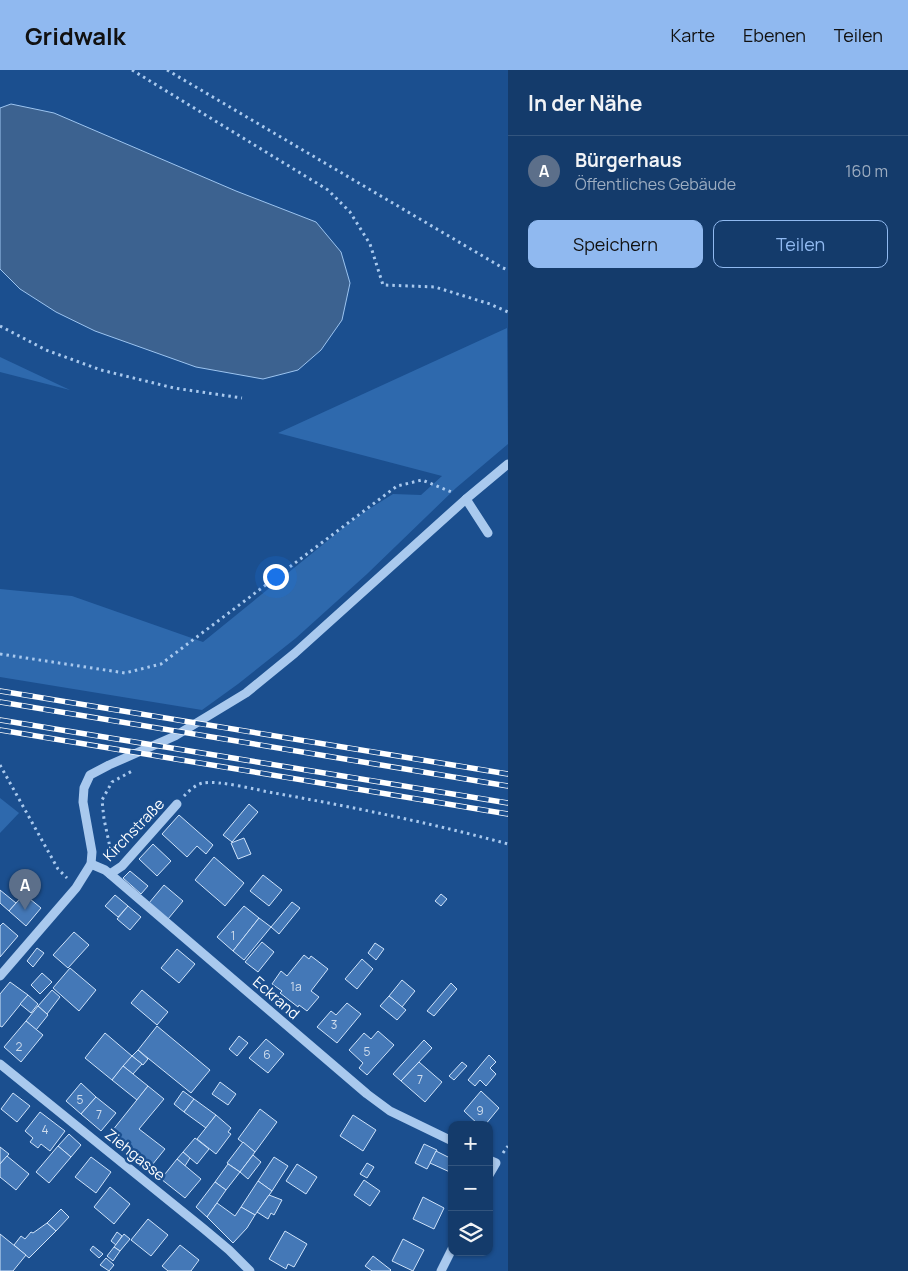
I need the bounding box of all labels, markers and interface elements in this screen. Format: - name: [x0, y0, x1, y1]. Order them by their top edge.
- text: Gridwalk: [25, 19, 126, 52]
- text: Karte: [671, 23, 715, 47]
- text: Ebenen: [743, 23, 806, 47]
- text: Teilen: [834, 23, 883, 47]
- text: In der Nähe: [528, 89, 642, 117]
- text: Bürgerhaus: [575, 147, 682, 173]
- text: A: [539, 160, 549, 182]
- text: 160 m: [845, 160, 888, 182]
- text: Öffentliches Gebäude: [575, 173, 736, 195]
- button: Speichern: [528, 220, 703, 268]
- button: Teilen: [713, 220, 888, 268]
- your location: [263, 564, 289, 590]
- street label: Kirchstraße: [98, 793, 169, 866]
- pin: A: [9, 869, 41, 910]
- house number: 1: [231, 927, 235, 944]
- street label: Eckrand: [249, 971, 304, 1024]
- house number: 1a: [290, 978, 302, 995]
- house number: 3: [331, 1016, 337, 1033]
- house number: 2: [16, 1038, 23, 1055]
- house number: 5: [364, 1043, 371, 1060]
- house number: 6: [263, 1046, 271, 1063]
- house number: 7: [417, 1071, 423, 1088]
- house number: 5: [77, 1091, 84, 1108]
- house number: 9: [476, 1102, 484, 1119]
- house number: 7: [96, 1106, 102, 1123]
- house number: 4: [41, 1121, 49, 1138]
- map controls: [448, 1121, 493, 1256]
- button: +: [448, 1121, 493, 1166]
- street label: Ziehgasse: [101, 1124, 170, 1186]
- button: −: [448, 1166, 493, 1211]
- button: layers: [448, 1211, 493, 1256]

